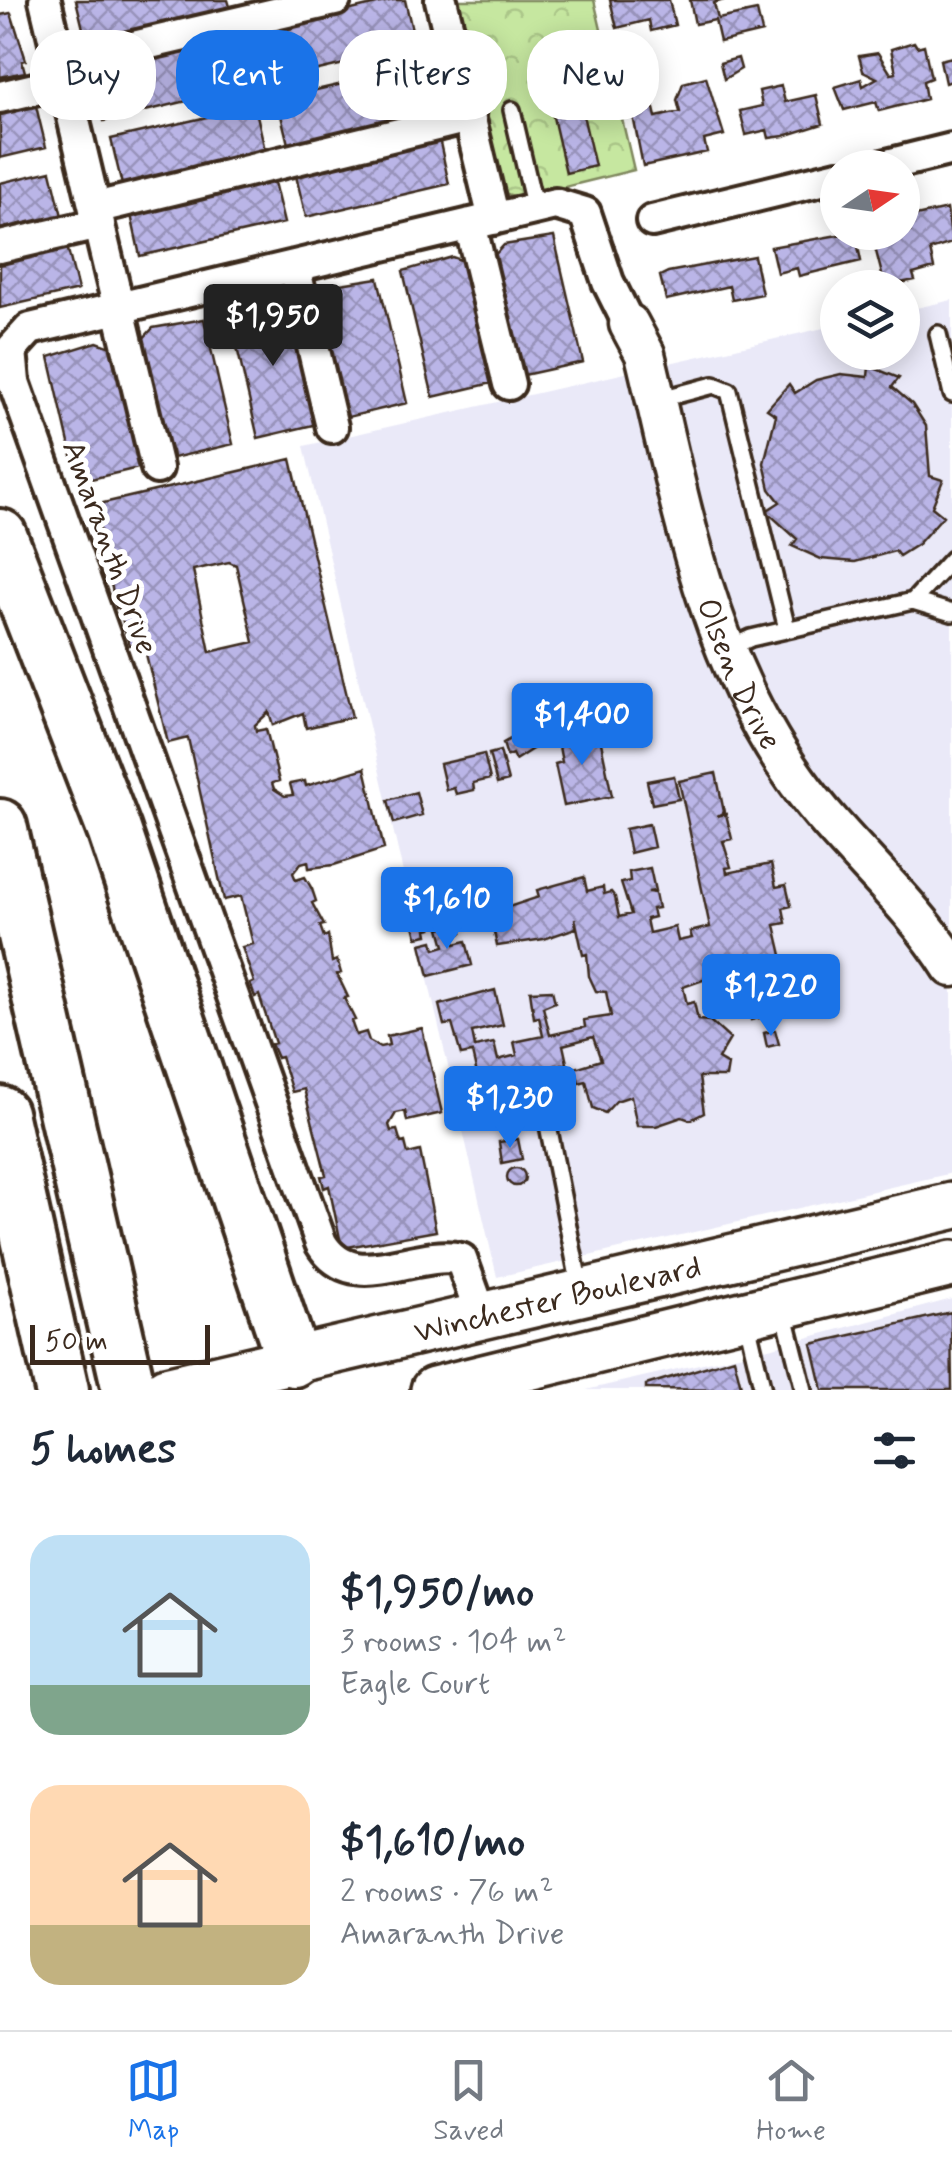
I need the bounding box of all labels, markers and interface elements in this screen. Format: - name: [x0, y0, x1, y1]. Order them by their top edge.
- chip: Buy: [30, 30, 156, 120]
- chip: Rent: [176, 30, 319, 120]
- chip: Filters: [339, 30, 507, 120]
- chip: New: [527, 30, 659, 120]
- north arrow: [820, 150, 920, 250]
- map controls: [820, 150, 920, 370]
- button: layers: [820, 270, 920, 370]
- pin: $1,950: [192, 284, 354, 369]
- text: $1,950: [226, 295, 320, 337]
- street label: Amaranth Drive: [51, 435, 167, 660]
- street label: Olsen Drive: [686, 593, 790, 758]
- pin: $1,400: [501, 683, 663, 768]
- text: $1,400: [534, 694, 630, 736]
- pin: $1,610: [366, 867, 528, 952]
- text: $1,610: [403, 878, 491, 920]
- pin: $1,220: [690, 954, 852, 1039]
- text: $1,220: [724, 965, 818, 1007]
- pin: $1,230: [429, 1066, 591, 1151]
- text: $1,230: [466, 1077, 554, 1119]
- street label: Winchester Boulevard: [410, 1246, 706, 1354]
- scale bar: [30, 1320, 210, 1364]
- text: 50 m: [45, 1324, 108, 1361]
- text: 5 homes: [30, 1423, 176, 1478]
- icon: filters: [867, 1423, 922, 1478]
- text: $1,950/mo: [340, 1566, 534, 1621]
- icon: home: [110, 1575, 230, 1695]
- text: 3 rooms · 104 m²: [340, 1621, 566, 1663]
- text: Eagle Court: [340, 1663, 490, 1705]
- text: $1,610/mo: [340, 1816, 525, 1871]
- icon: home: [110, 1825, 230, 1945]
- text: 2 rooms · 76 m²: [340, 1871, 553, 1913]
- text: Amaranth Drive: [340, 1913, 564, 1955]
- tab: Map: [126, 2053, 181, 2150]
- tab: Saved: [433, 2053, 504, 2150]
- tab: Home: [756, 2053, 826, 2150]

